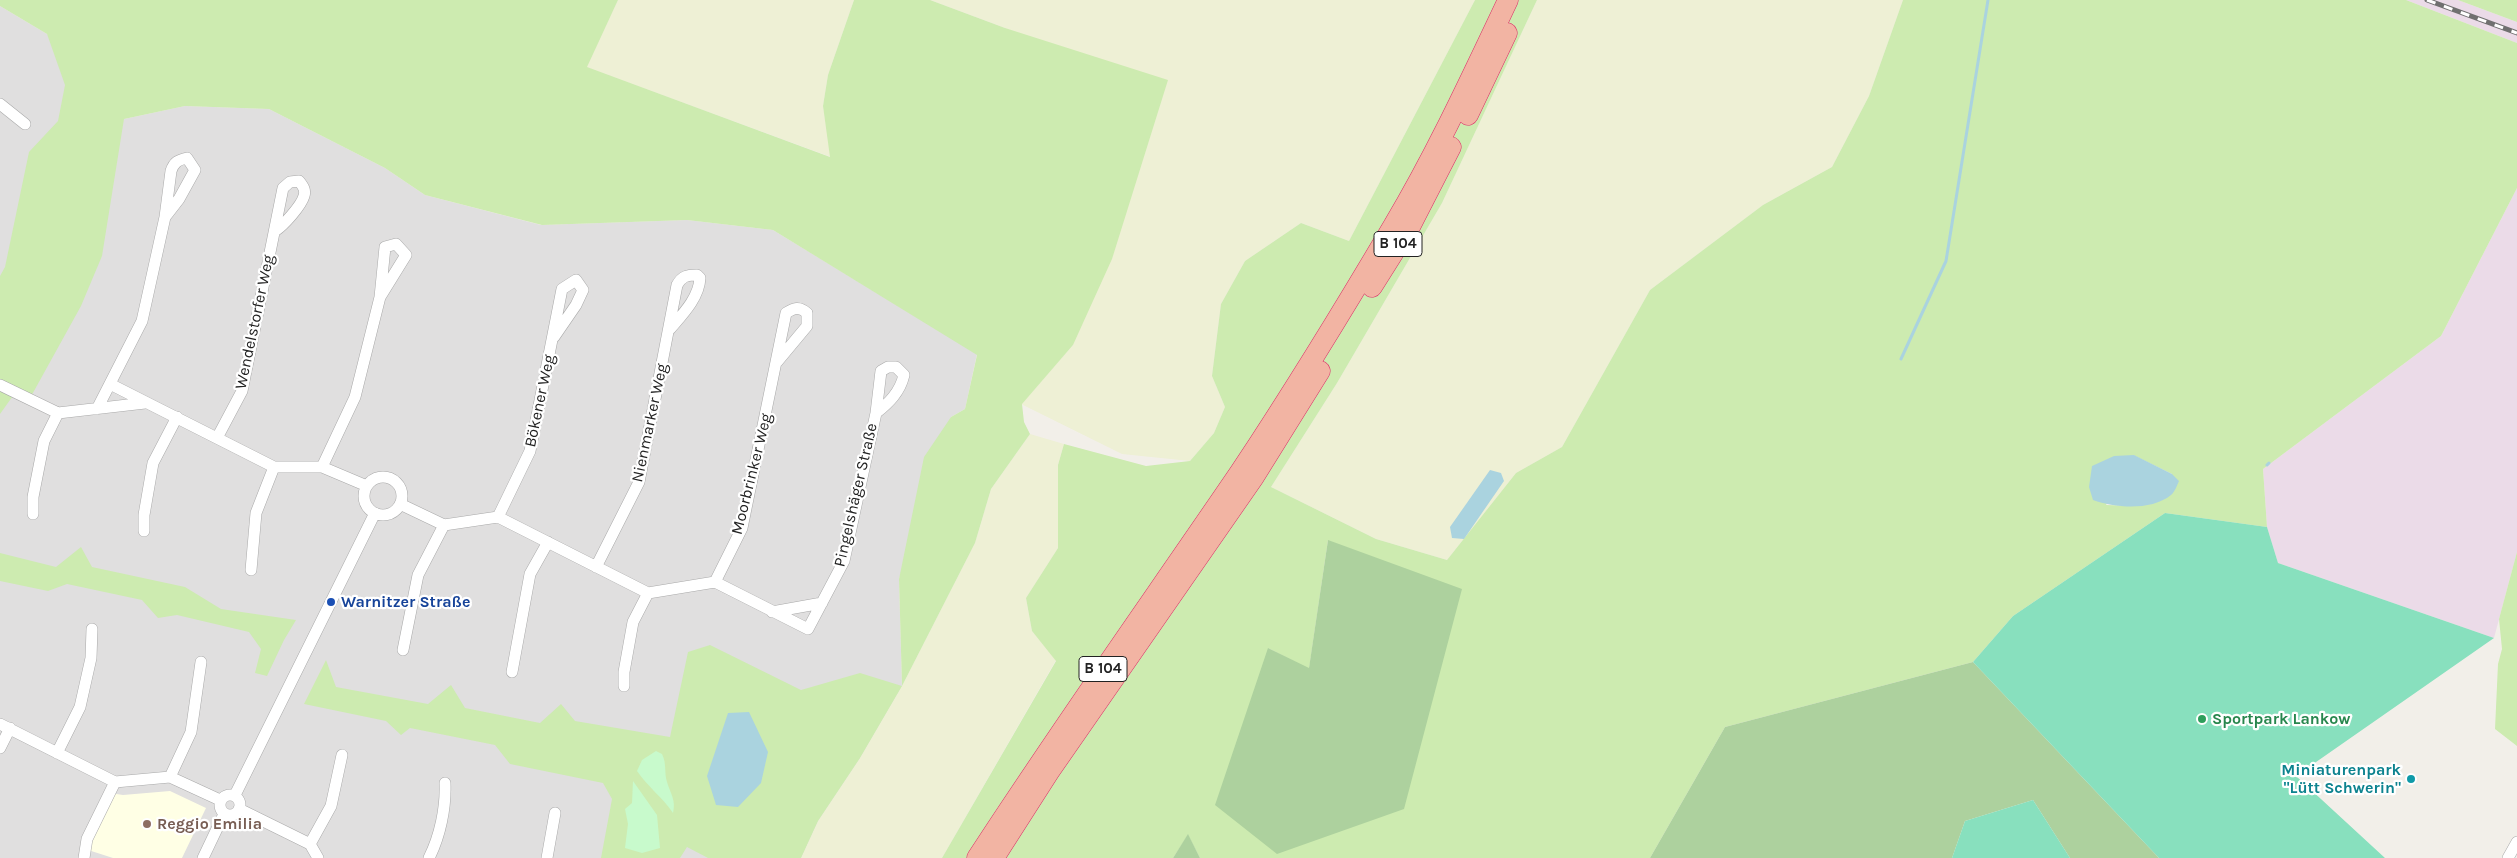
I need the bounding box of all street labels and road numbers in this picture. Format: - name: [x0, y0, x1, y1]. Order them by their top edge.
- road number: B 104: [1374, 232, 1422, 256]
- street label: Wendelstorfer Weg: [231, 253, 279, 391]
- street label: Bökener Weg: [521, 353, 559, 449]
- street label: Nienmarker Weg: [628, 362, 672, 484]
- street label: Moorbrinker Weg: [728, 411, 776, 537]
- street label: Pingelshäger Straße: [830, 421, 882, 569]
- road number: B 104: [1079, 656, 1127, 682]

